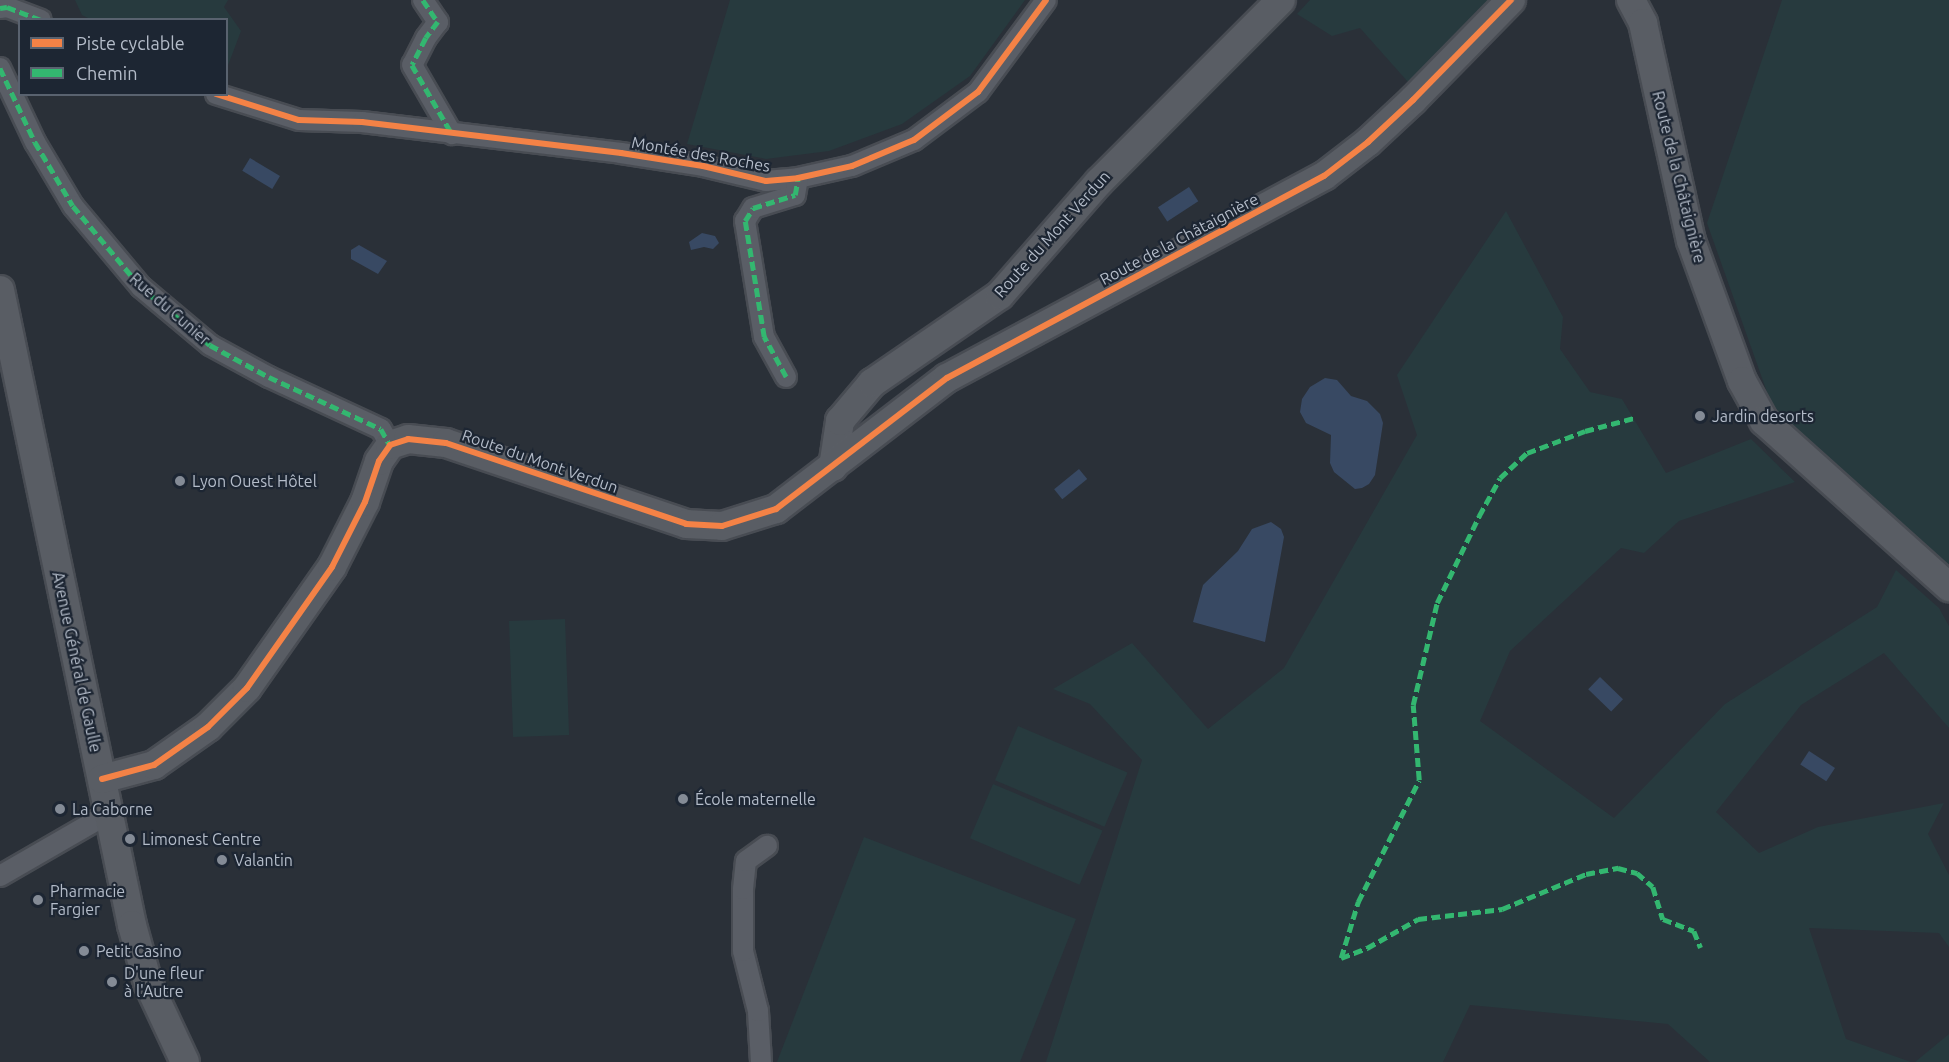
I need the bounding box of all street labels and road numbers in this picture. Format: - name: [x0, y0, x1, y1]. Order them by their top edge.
- street label: Route de la Châtaignière: [1648, 89, 1710, 265]
- street label: Montée des Roches: [630, 132, 772, 176]
- street label: Route du Mont Verdun: [990, 167, 1114, 301]
- street label: Route de la Châtaignière: [1097, 189, 1261, 289]
- street label: Rue du Cunier: [126, 269, 214, 349]
- street label: Route du Mont Verdun: [459, 425, 621, 497]
- street label: Avenue Général de Gaulle: [48, 570, 106, 754]

